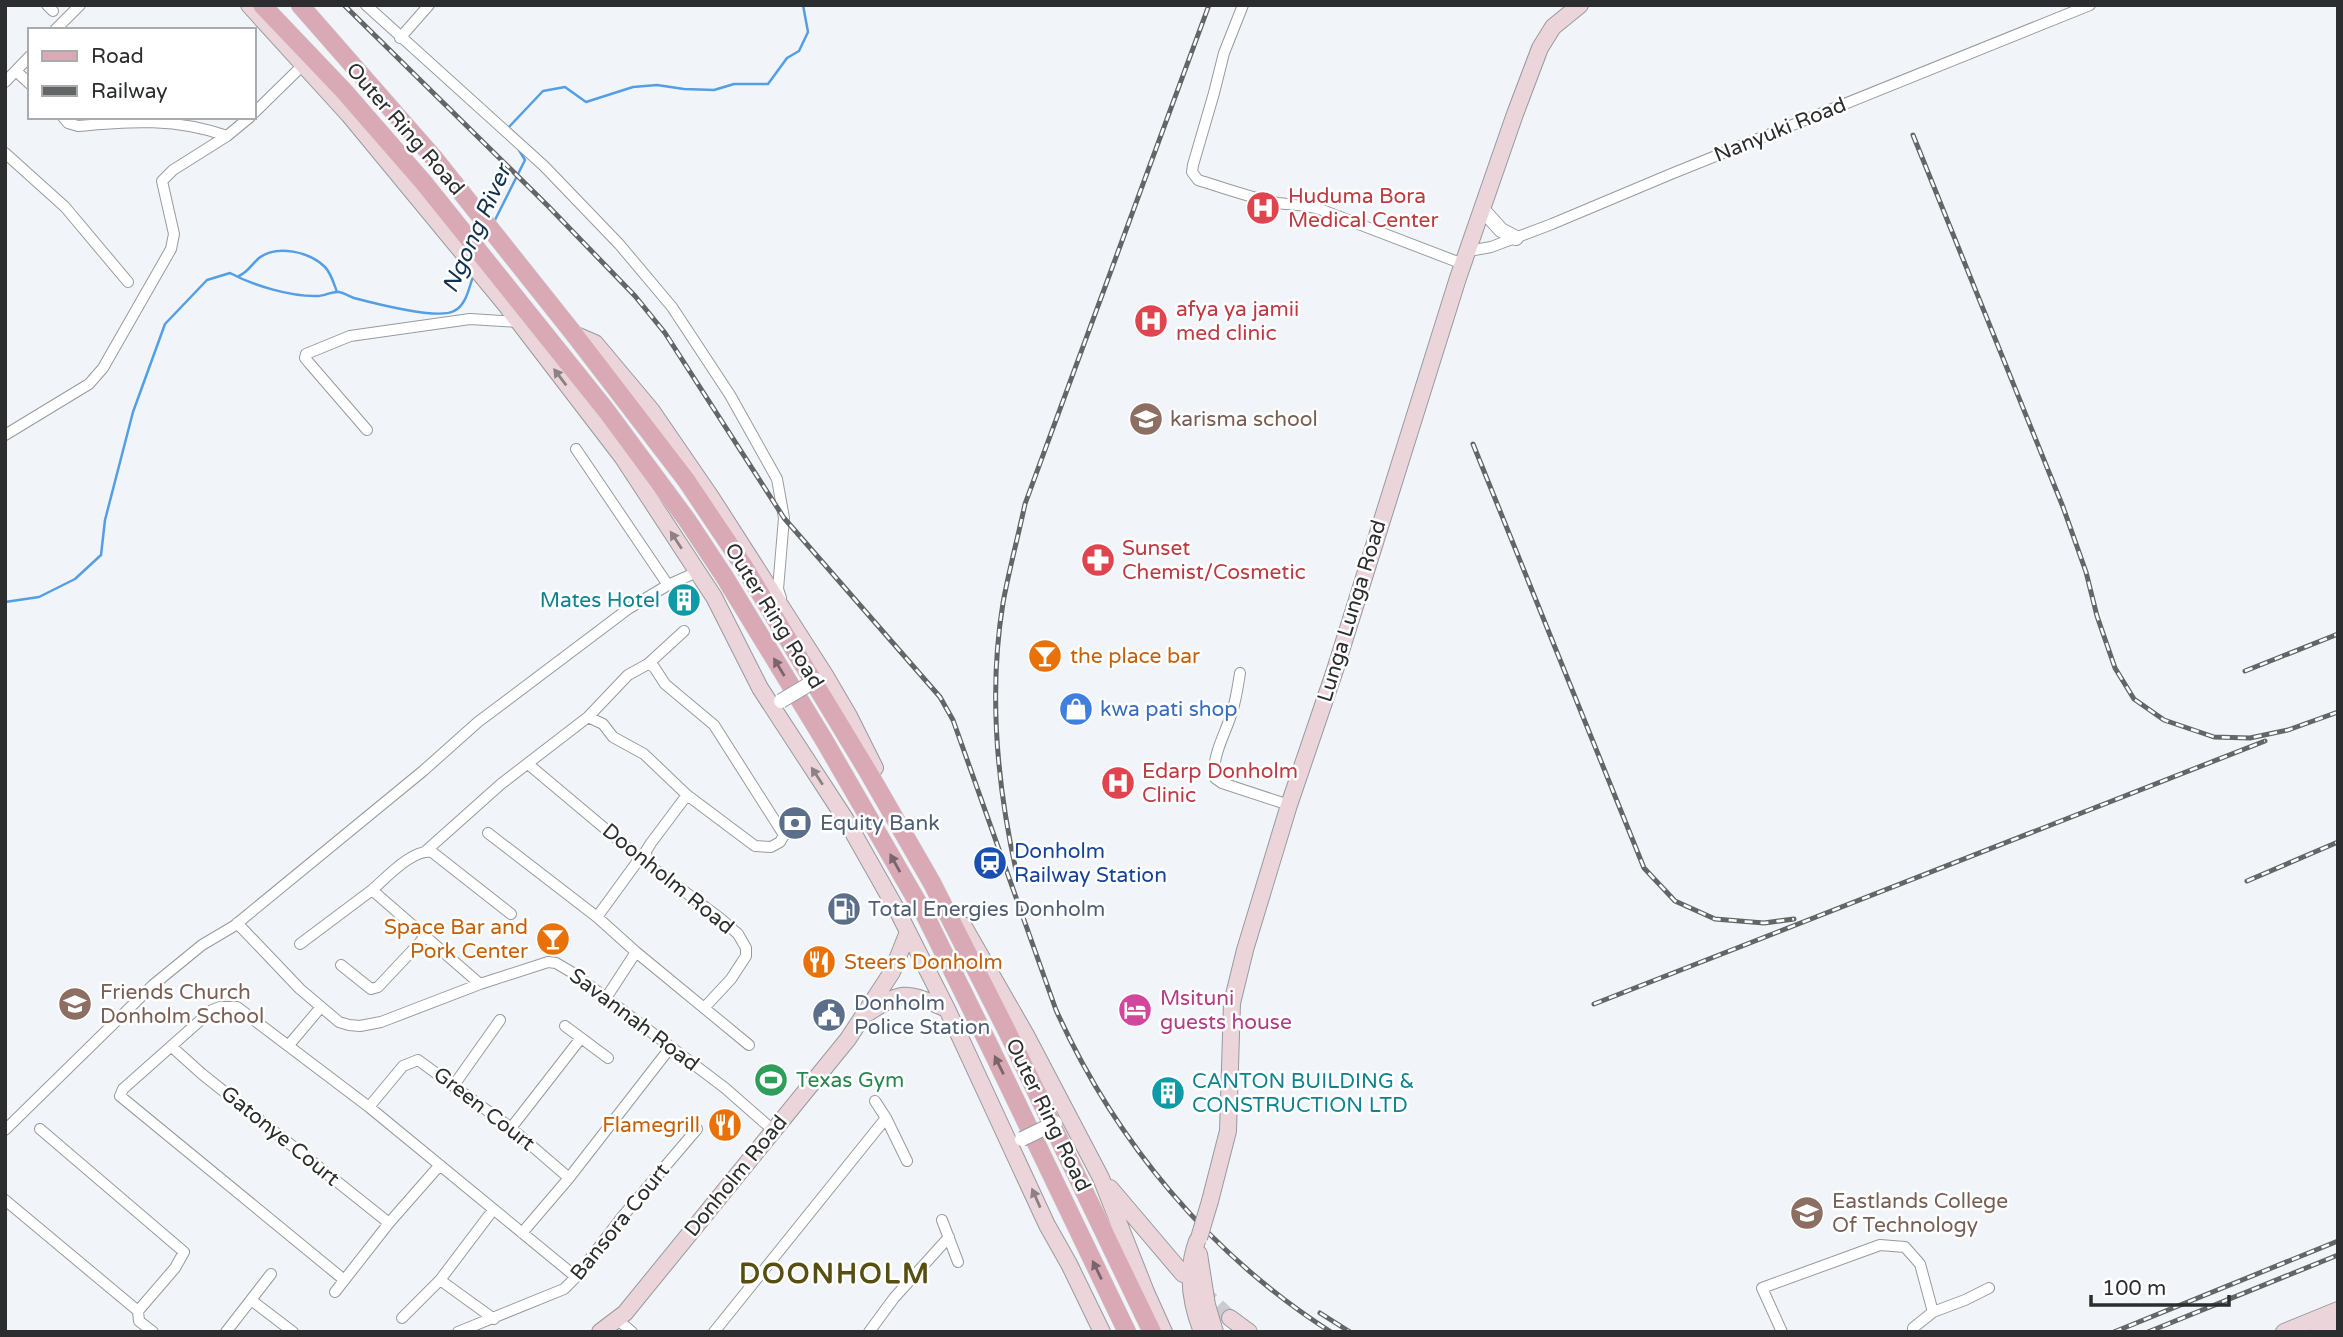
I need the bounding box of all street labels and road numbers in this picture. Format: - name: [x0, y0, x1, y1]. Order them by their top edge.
- street label: Outer Ring Road: [341, 58, 469, 200]
- street label: Nanyuki Road: [1710, 92, 1850, 168]
- street label: Lunga Lunga Road: [1312, 517, 1392, 705]
- street label: Outer Ring Road: [719, 538, 829, 694]
- street label: Doonholm Road: [597, 818, 739, 940]
- street label: Savannah Road: [564, 963, 704, 1077]
- street label: Outer Ring Road: [1000, 1034, 1096, 1196]
- street label: Green Court: [428, 1062, 540, 1156]
- street label: Gatonye Court: [216, 1081, 344, 1191]
- street label: Donholm Road: [679, 1110, 793, 1242]
- street label: Bansora Court: [565, 1158, 675, 1286]

